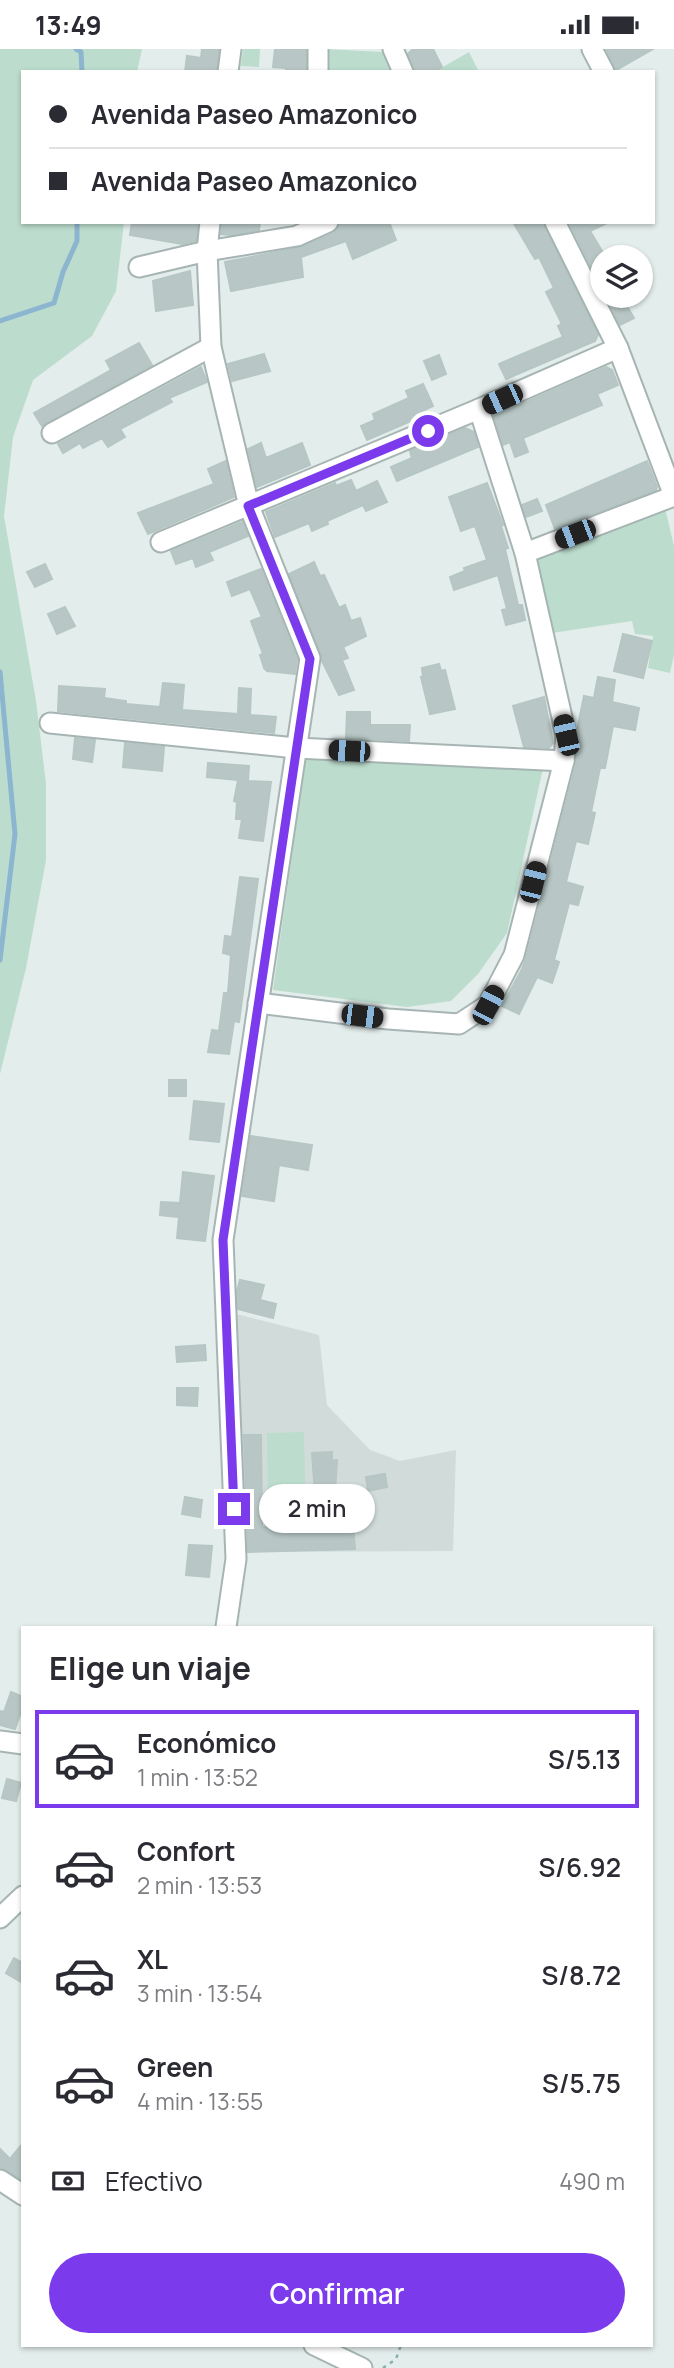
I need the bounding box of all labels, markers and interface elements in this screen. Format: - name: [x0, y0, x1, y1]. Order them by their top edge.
- text: 13:49: [35, 7, 102, 43]
- text: Avenida Paseo Amazonico: [91, 96, 417, 132]
- text: Avenida Paseo Amazonico: [91, 163, 417, 199]
- map controls: [590, 245, 653, 308]
- button: layers: [590, 245, 653, 308]
- car: [479, 381, 526, 417]
- route start: [412, 415, 444, 447]
- car: [552, 517, 599, 551]
- car: [552, 712, 581, 758]
- car: [328, 739, 371, 763]
- car: [518, 859, 549, 905]
- car: [469, 982, 508, 1028]
- car: [340, 1003, 385, 1029]
- callout: 2 min: [258, 1485, 374, 1533]
- text: 2 min: [288, 1492, 346, 1524]
- route end: [218, 1493, 250, 1525]
- text: Elige un viaje: [49, 1646, 251, 1690]
- text: Económico: [137, 1725, 276, 1761]
- icon: car: [53, 1728, 116, 1791]
- text: S/5.13: [548, 1741, 621, 1777]
- text: 1 min · 13:52: [137, 1761, 258, 1793]
- text: Confort: [137, 1833, 236, 1869]
- icon: car: [53, 1836, 116, 1899]
- text: S/6.92: [538, 1849, 621, 1885]
- text: 2 min · 13:53: [137, 1869, 262, 1901]
- text: XL: [137, 1941, 168, 1977]
- icon: car: [53, 1944, 116, 2007]
- text: S/8.72: [541, 1957, 621, 1993]
- text: 3 min · 13:54: [137, 1977, 263, 2009]
- text: Green: [137, 2049, 213, 2085]
- icon: car: [53, 2052, 116, 2115]
- text: S/5.75: [542, 2065, 621, 2101]
- text: 4 min · 13:55: [137, 2085, 263, 2117]
- icon: cash: [49, 2162, 87, 2200]
- text: Efectivo: [105, 2163, 203, 2199]
- text: 490 m: [559, 2165, 625, 2197]
- button: Confirmar: [49, 2253, 625, 2333]

